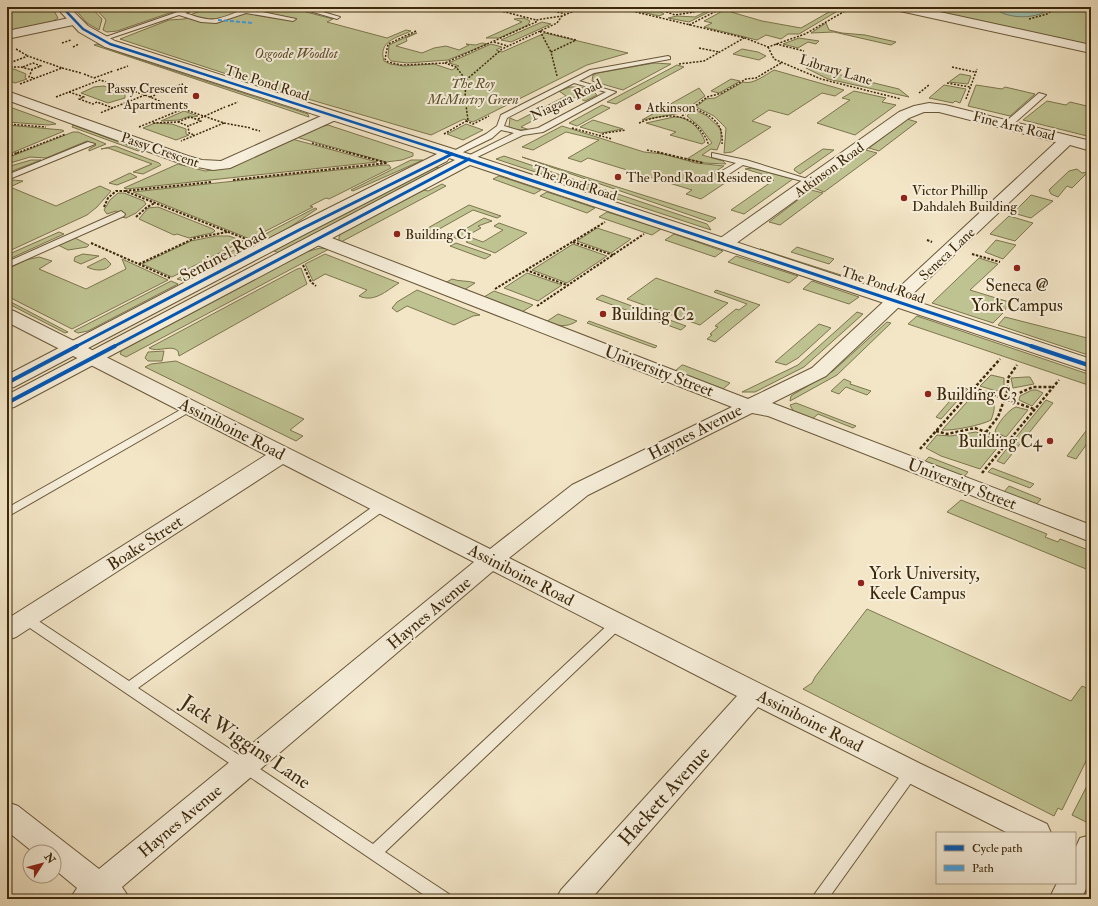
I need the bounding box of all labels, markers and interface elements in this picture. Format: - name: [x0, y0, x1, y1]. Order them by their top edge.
- park label: Osgoode Woodlot: [254, 45, 339, 62]
- street label: Library Lane: [797, 51, 874, 90]
- street label: The Pond Road: [223, 61, 311, 105]
- park label: The Roy McMurtry Green: [426, 75, 519, 108]
- street label: Niagara Road: [527, 75, 605, 125]
- place label: Passy Crescent Apartments: [107, 80, 188, 114]
- marker: Passy Crescent Apartments: [191, 91, 201, 101]
- place label: Atkinson: [645, 99, 696, 116]
- marker: Atkinson: [633, 102, 643, 112]
- street label: Fine Arts Road: [971, 108, 1057, 144]
- street label: Passy Crescent: [118, 129, 202, 172]
- street label: Atkinson Road: [790, 139, 867, 202]
- street label: The Pond Road: [531, 161, 619, 205]
- place label: The Pond Road Residence: [626, 169, 772, 186]
- marker: The Pond Road Residence: [613, 172, 623, 182]
- place label: Victor Phillip Dahdaleh Building: [912, 182, 1018, 215]
- marker: Victor Phillip Dahdaleh Building: [899, 193, 909, 203]
- street label: Sentinel Road: [176, 223, 270, 286]
- street label: Seneca Lane: [916, 224, 979, 284]
- place label: Building C1: [405, 226, 472, 243]
- marker: Building C1: [392, 229, 402, 239]
- street label: The Pond Road: [839, 263, 927, 307]
- marker: Seneca @ York Campus: [1012, 263, 1022, 273]
- place label: Seneca @ York Campus: [971, 275, 1063, 317]
- place label: Building C2: [611, 304, 695, 325]
- marker: Building C2: [598, 309, 608, 319]
- street label: University Street: [601, 341, 717, 403]
- place label: Building C3: [936, 384, 1017, 405]
- marker: Building C3: [923, 389, 933, 399]
- street label: Assiniboine Road: [175, 393, 289, 465]
- street label: Haynes Avenue: [644, 399, 746, 466]
- place label: Building C4: [958, 431, 1043, 452]
- marker: Building C4: [1045, 436, 1055, 446]
- street label: University Street: [904, 454, 1020, 516]
- street label: Boake Street: [103, 511, 187, 575]
- street label: Assiniboine Road: [464, 539, 578, 611]
- place label: York University, Keele Campus: [869, 563, 980, 605]
- street label: Haynes Avenue: [383, 572, 476, 655]
- marker: York University, Keele Campus: [856, 578, 866, 588]
- street label: Assiniboine Road: [753, 685, 867, 757]
- street label: Jack Wiggins Lane: [176, 689, 316, 795]
- street label: Hackett Avenue: [613, 741, 715, 851]
- street label: Haynes Avenue: [134, 780, 227, 863]
- legend: [936, 832, 1076, 884]
- text: Cycle path: [972, 841, 1023, 856]
- north arrow: [22, 844, 62, 884]
- text: N: [41, 850, 59, 867]
- text: Path: [972, 861, 995, 876]

